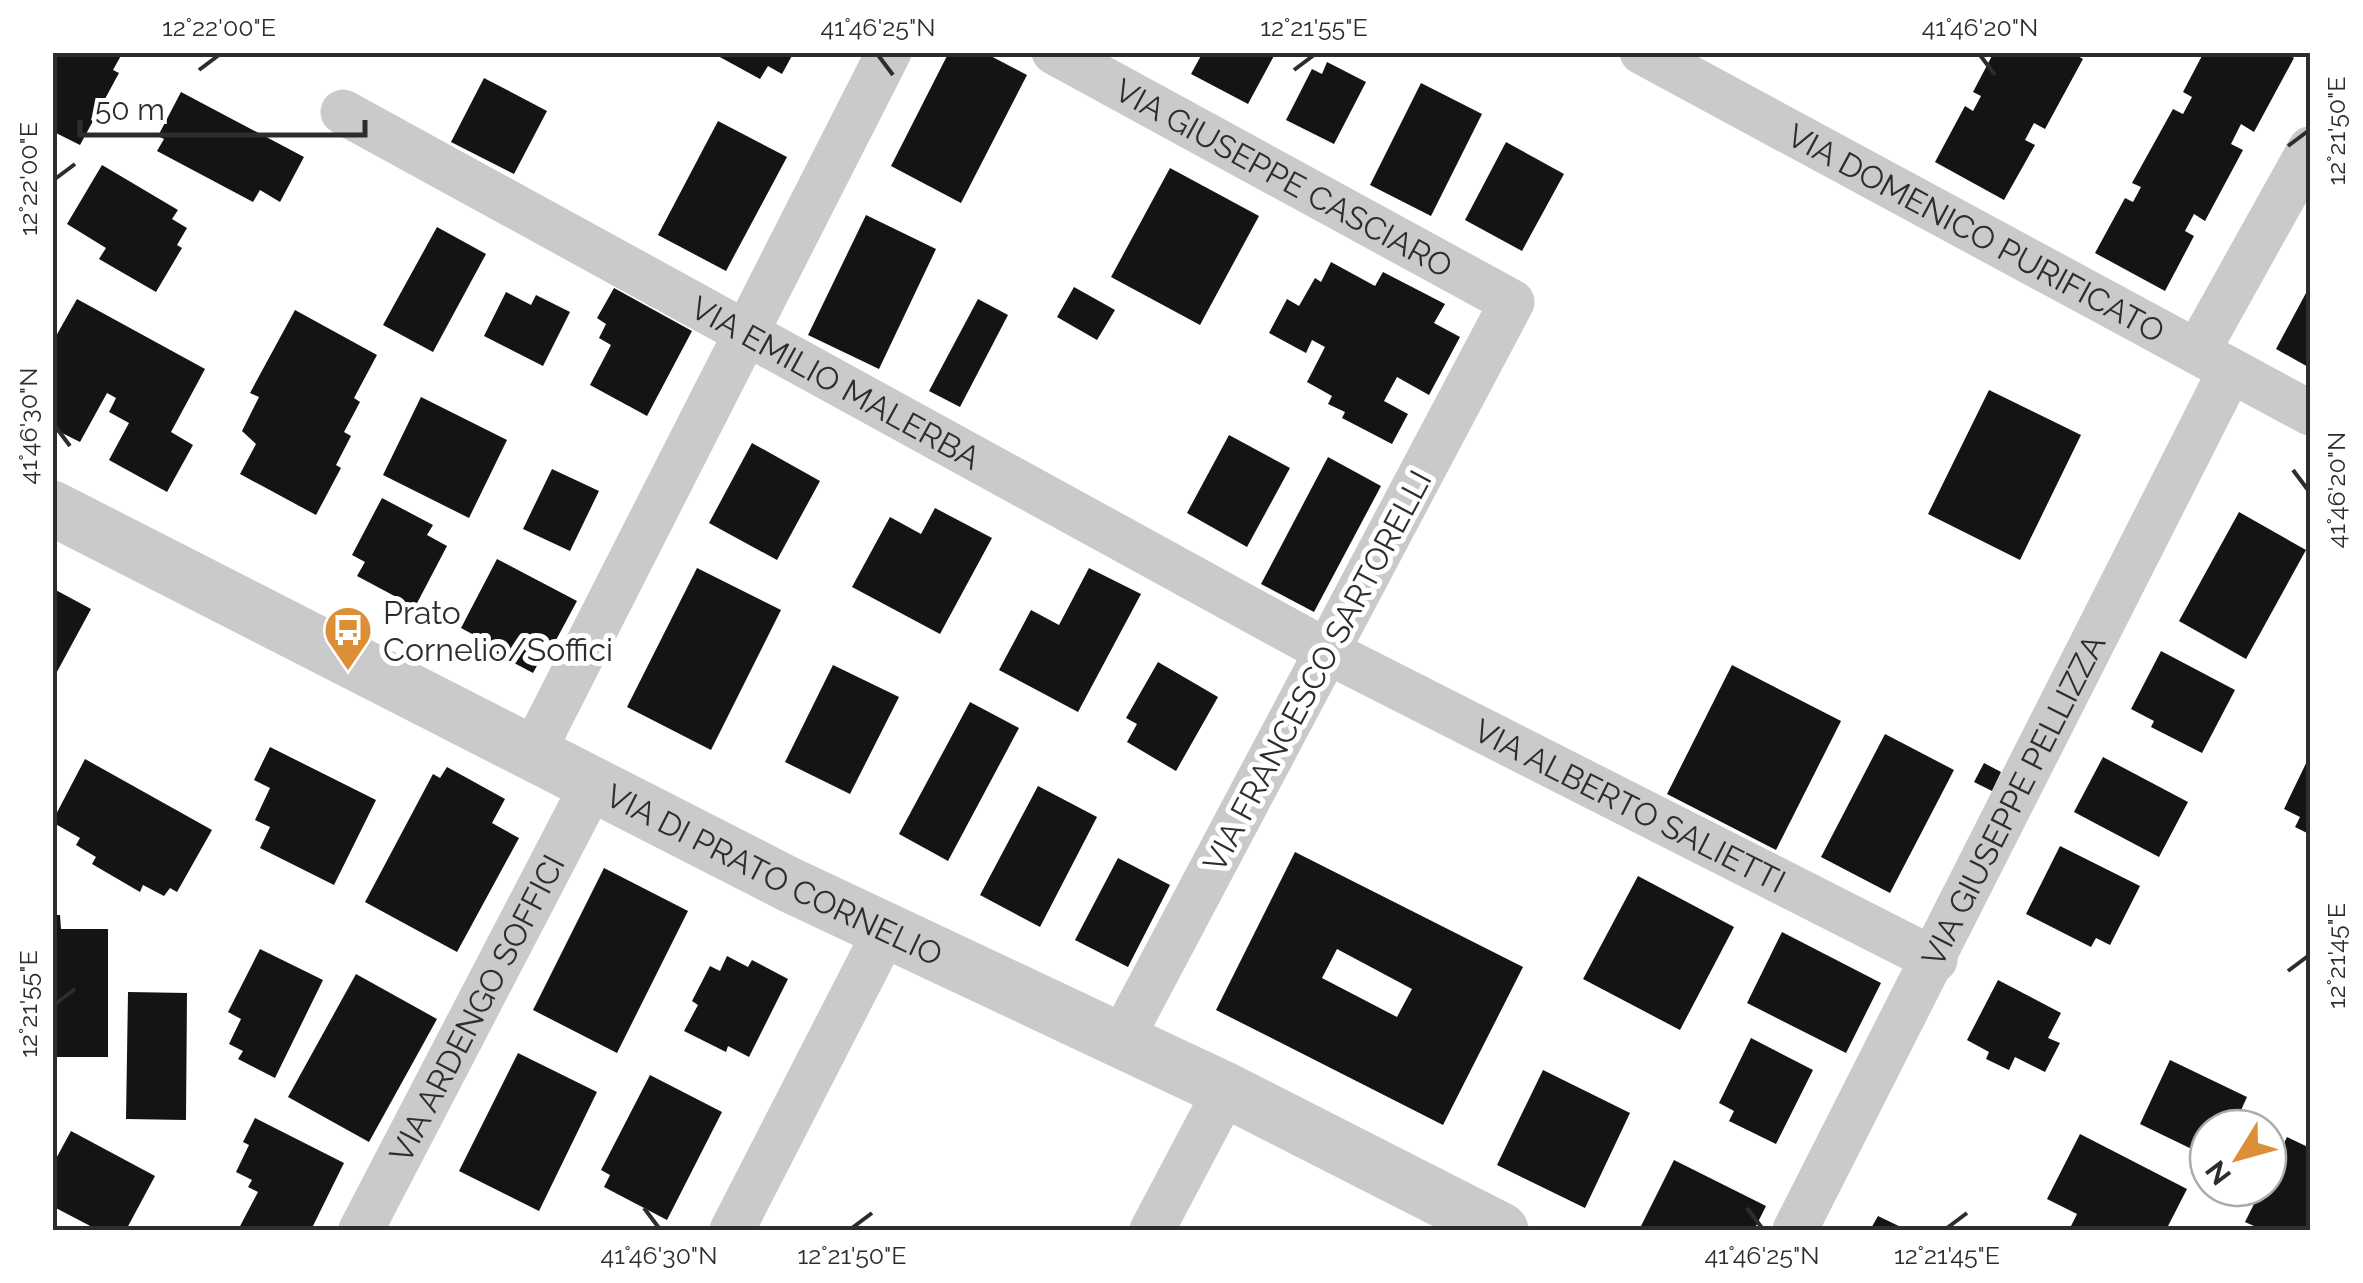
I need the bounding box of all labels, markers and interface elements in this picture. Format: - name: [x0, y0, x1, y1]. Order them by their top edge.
- text: 12°22'00"E: [162, 12, 276, 42]
- text: 41°46'25"N: [820, 12, 936, 42]
- text: 12°21'55"E: [1260, 12, 1368, 42]
- text: 41°46'20"N: [1922, 12, 2038, 42]
- street label: VIA GIUSEPPE CASCIARO: [1109, 71, 1459, 285]
- scale bar: [80, 75, 365, 137]
- text: 12°21'50"E: [2321, 76, 2351, 186]
- text: 50 m: [95, 92, 165, 127]
- street label: VIA DOMENICO PURIFICATO: [1781, 116, 2171, 350]
- text: 12°22'00"E: [13, 122, 43, 236]
- street label: VIA EMILIO MALERBA: [685, 288, 987, 476]
- text: 41°46'30"N: [13, 368, 43, 484]
- text: 41°46'20"N: [2321, 432, 2351, 548]
- street label: VIA FRANCESCO SARTORELLI: [1195, 464, 1439, 878]
- place label: Prato Cornelio/Soffici: [383, 594, 613, 668]
- bus stop icon: Prato Cornelio/Soffici: [322, 604, 374, 672]
- street label: VIA GIUSEPPE PELLIZZA: [1913, 628, 2112, 972]
- street label: VIA ALBERTO SALIETTI: [1468, 711, 1792, 900]
- street label: VIA DI PRATO CORNELIO: [600, 776, 948, 973]
- street label: VIA ARDENGO SOFFICI: [381, 848, 572, 1168]
- text: 12°21'45"E: [2321, 903, 2351, 1009]
- text: 12°21'55"E: [13, 950, 43, 1058]
- north arrow: [2188, 1108, 2288, 1208]
- text: N: [2199, 1154, 2238, 1191]
- text: 41°46'30"N: [601, 1240, 717, 1270]
- text: 12°21'50"E: [797, 1240, 907, 1270]
- text: 41°46'25"N: [1704, 1240, 1820, 1270]
- text: 12°21'45"E: [1894, 1240, 2000, 1270]

